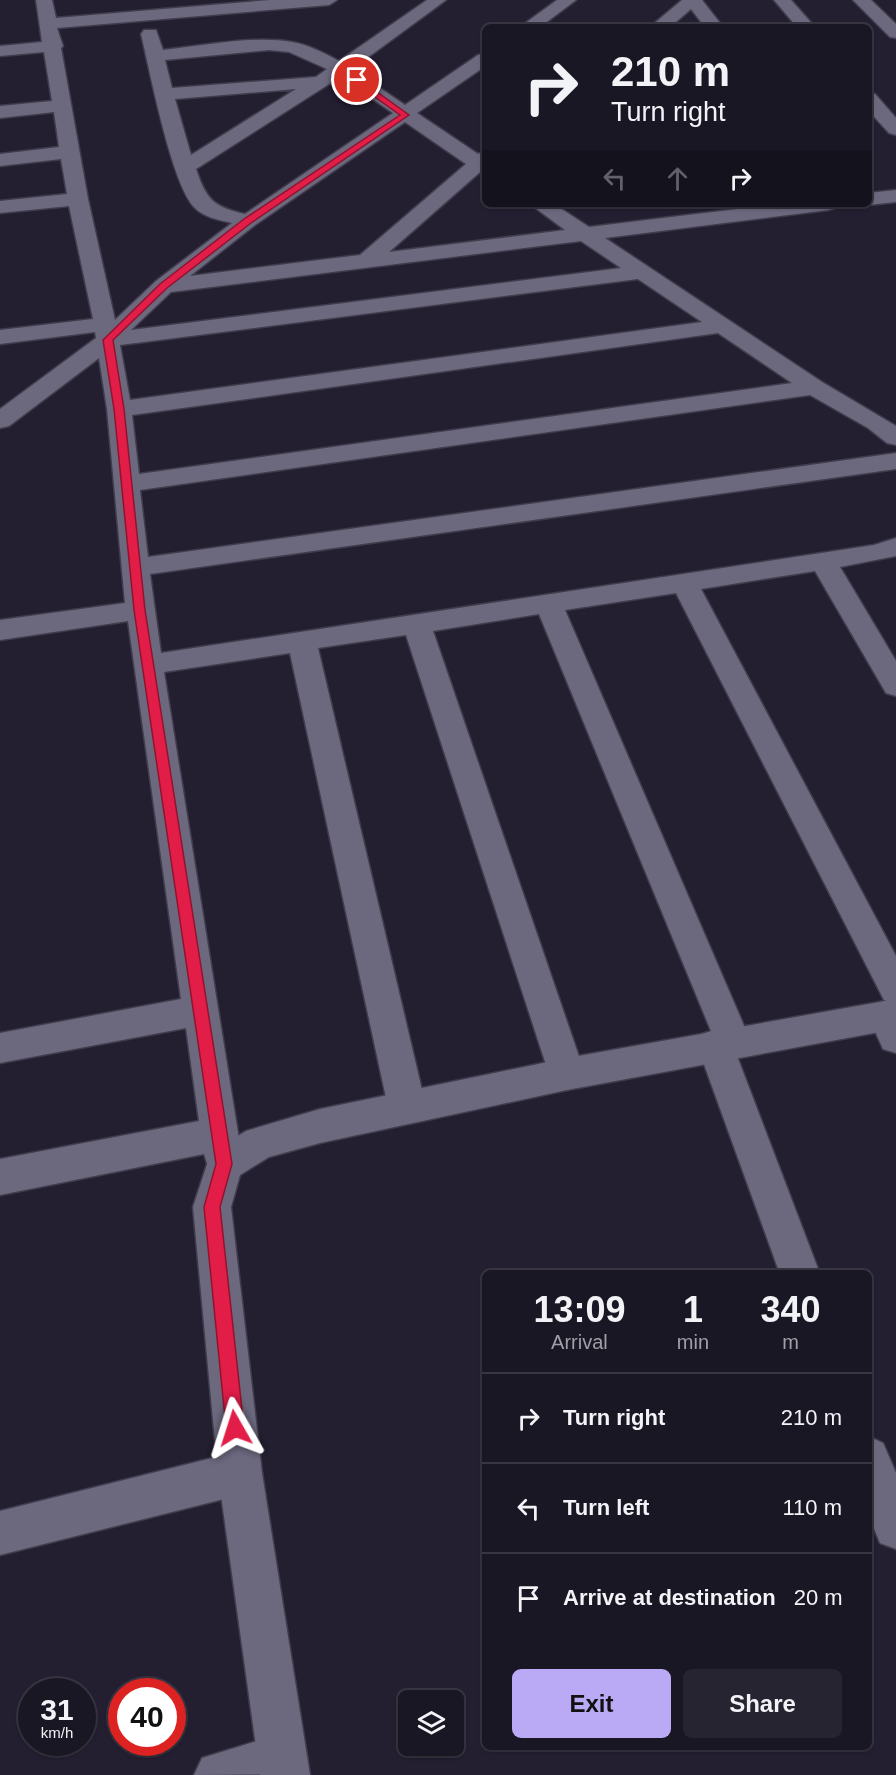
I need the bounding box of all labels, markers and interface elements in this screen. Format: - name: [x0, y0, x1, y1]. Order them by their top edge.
- icon: right: [512, 48, 590, 126]
- text: 210 m: [611, 48, 730, 95]
- pin: [331, 54, 382, 105]
- icon: arrive: [340, 63, 373, 96]
- text: Turn right: [611, 97, 726, 127]
- icon: left: [598, 162, 631, 195]
- icon: ahead: [661, 162, 694, 195]
- icon: right: [724, 162, 757, 195]
- text: 13:09: [533, 1289, 625, 1330]
- text: 1: [683, 1289, 703, 1330]
- text: 340: [760, 1289, 821, 1330]
- text: Arrival: [551, 1331, 608, 1353]
- text: min: [677, 1331, 709, 1353]
- text: m: [782, 1331, 799, 1353]
- position arrow: [203, 1396, 267, 1460]
- icon: right: [512, 1402, 545, 1435]
- text: Turn right: [563, 1405, 665, 1430]
- text: 210 m: [781, 1405, 842, 1430]
- icon: left: [512, 1492, 545, 1525]
- text: Turn left: [563, 1495, 649, 1520]
- text: 110 m: [782, 1495, 842, 1520]
- icon: arrive: [512, 1582, 545, 1615]
- text: Arrive at destination: [563, 1585, 776, 1610]
- text: 20 m: [794, 1585, 843, 1610]
- button: Exit: [512, 1669, 671, 1738]
- button: Share: [683, 1669, 842, 1738]
- speed limit sign: 40: [108, 1678, 186, 1756]
- map controls: [398, 1690, 464, 1756]
- button: layers: [398, 1690, 464, 1756]
- text: 31: [40, 1693, 74, 1726]
- text: km/h: [41, 1724, 73, 1741]

